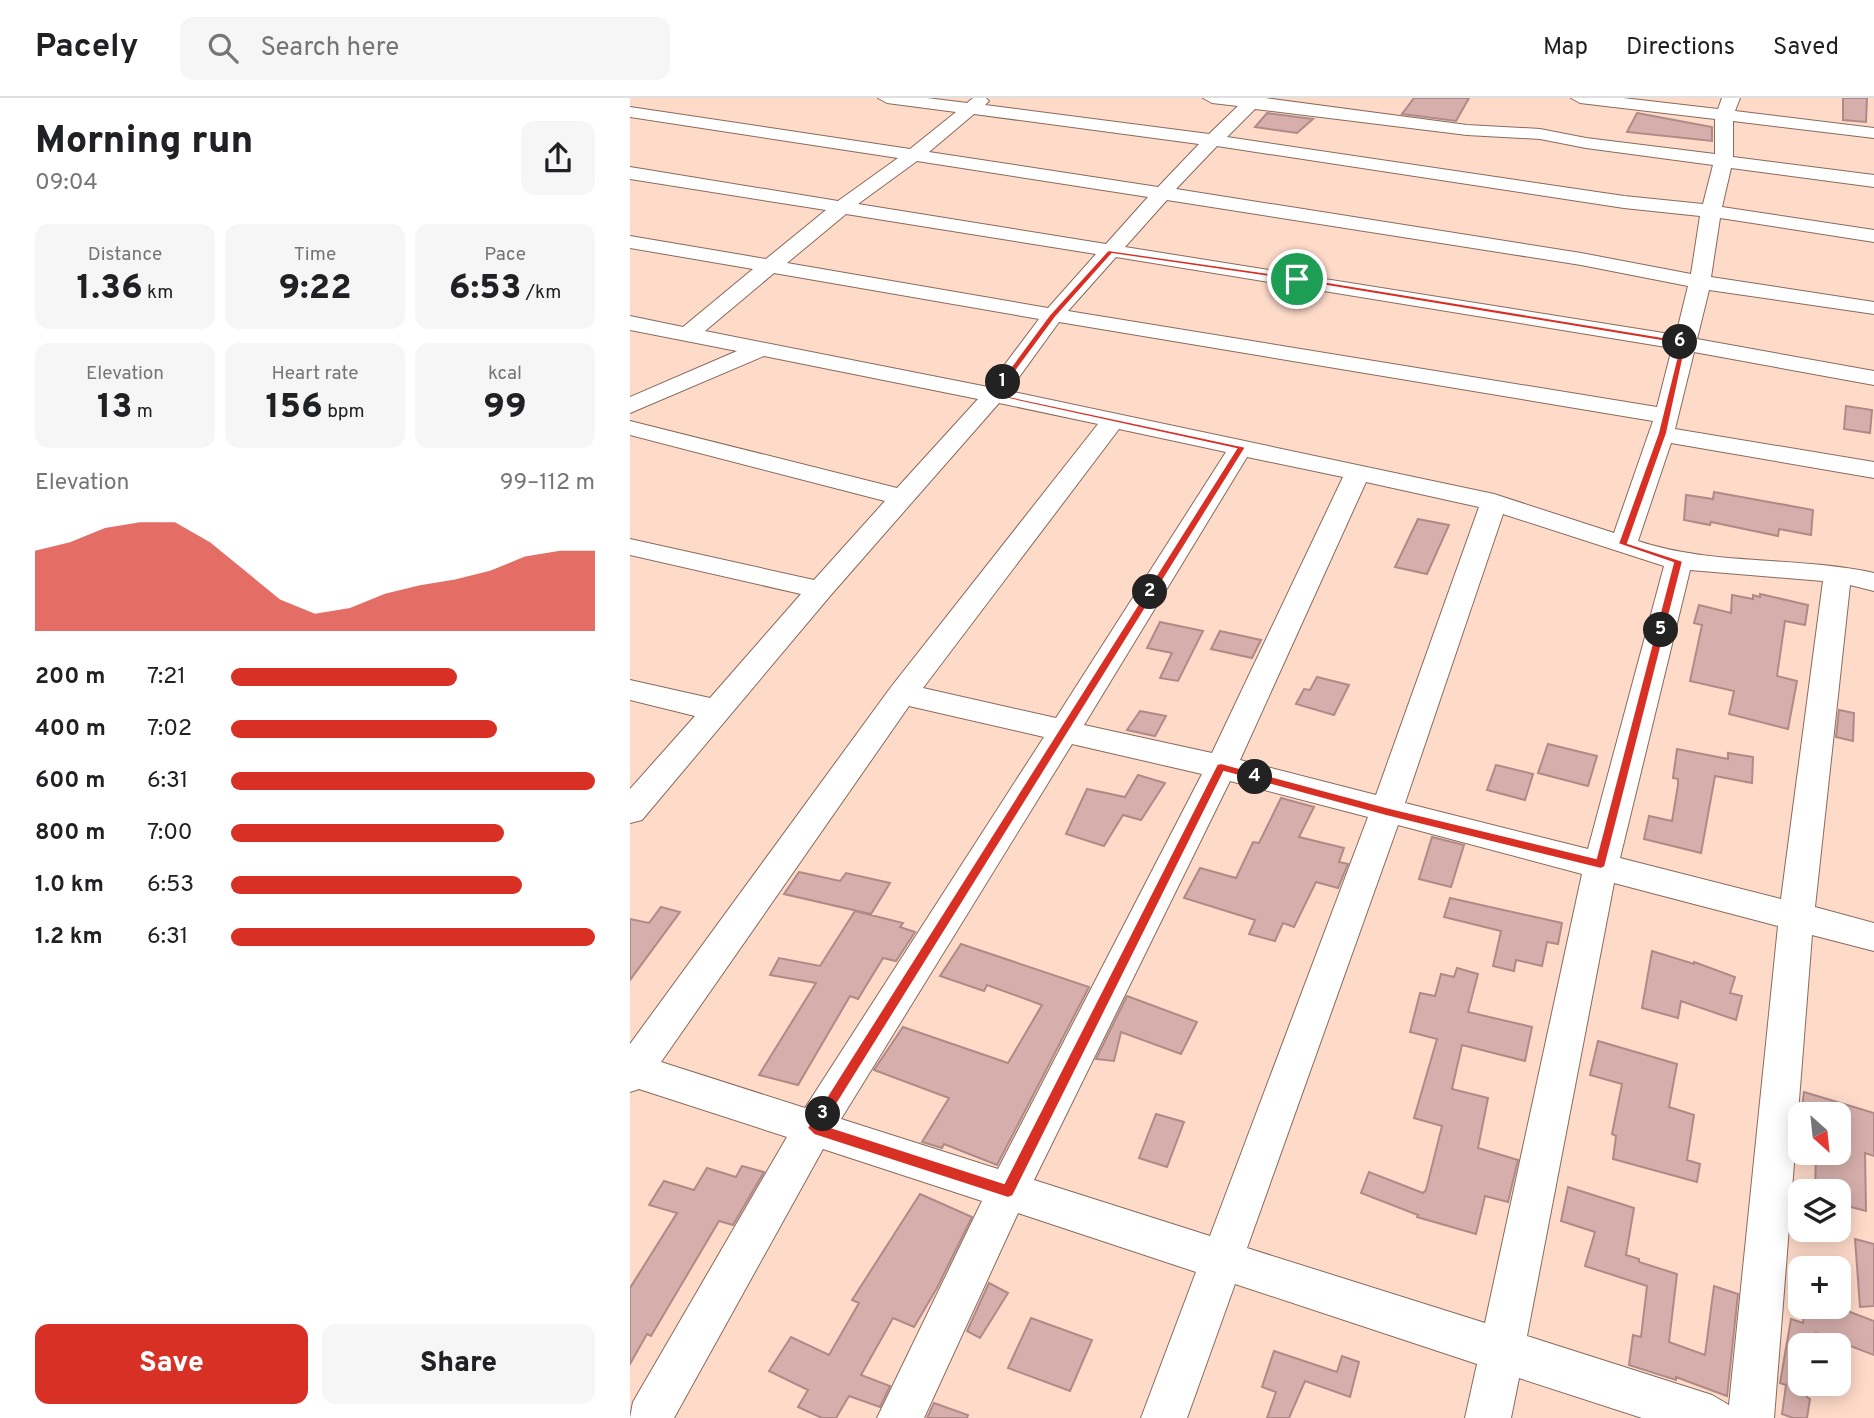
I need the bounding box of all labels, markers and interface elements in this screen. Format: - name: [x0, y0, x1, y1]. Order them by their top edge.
- search box: [180, 17, 670, 80]
- text: Pacely: [35, 27, 138, 69]
- icon: search: [204, 29, 242, 67]
- text: Search here: [260, 32, 399, 65]
- text: Map: [1543, 33, 1588, 63]
- text: Directions: [1626, 33, 1735, 63]
- text: Saved: [1773, 33, 1839, 63]
- text: Morning run: [35, 118, 253, 167]
- button: share: [521, 121, 595, 195]
- text: 09:04: [35, 169, 98, 198]
- text: Distance: [88, 243, 162, 267]
- text: Time: [294, 243, 336, 267]
- text: Pace: [484, 243, 526, 267]
- pin: [1267, 249, 1327, 309]
- icon: arrive: [1278, 260, 1316, 298]
- text: 1.36: [77, 267, 143, 311]
- text: 9:22: [278, 267, 352, 311]
- text: 6:53: [449, 267, 521, 311]
- text: km: [143, 281, 173, 305]
- text: /km: [521, 281, 561, 305]
- pin: 6: [1662, 324, 1698, 360]
- text: 6: [1674, 329, 1685, 353]
- text: Elevation: [86, 362, 164, 386]
- text: Heart rate: [272, 362, 358, 386]
- text: kcal: [488, 362, 522, 386]
- pin: 1: [986, 364, 1020, 400]
- text: 1: [999, 369, 1006, 393]
- text: 13: [97, 386, 132, 430]
- text: 156: [265, 386, 323, 430]
- text: 99: [483, 386, 527, 430]
- text: m: [132, 400, 153, 424]
- text: bpm: [323, 400, 365, 424]
- text: Elevation: [35, 469, 130, 498]
- text: 99–112 m: [500, 469, 595, 498]
- pin: 2: [1133, 574, 1168, 610]
- text: 2: [1144, 579, 1155, 603]
- pin: 5: [1644, 612, 1678, 648]
- text: 5: [1655, 617, 1666, 641]
- text: 200 m: [35, 663, 105, 692]
- text: 7:21: [147, 663, 186, 692]
- text: 400 m: [35, 715, 106, 744]
- text: 7:02: [147, 715, 192, 744]
- pin: 4: [1238, 760, 1272, 794]
- text: 4: [1248, 764, 1261, 788]
- text: 600 m: [35, 767, 105, 796]
- text: 6:31: [147, 767, 188, 796]
- text: 800 m: [35, 819, 105, 848]
- text: 7:00: [147, 819, 193, 848]
- text: 1.0 km: [35, 871, 104, 900]
- text: 6:53: [147, 871, 194, 900]
- text: 1.2 km: [35, 923, 103, 952]
- text: 6:31: [147, 923, 188, 952]
- pin: 3: [806, 1096, 840, 1132]
- text: 3: [817, 1101, 828, 1125]
- north arrow: [1788, 1102, 1852, 1166]
- map controls: [1788, 1102, 1851, 1396]
- button: layers: [1788, 1179, 1851, 1242]
- button: +: [1788, 1256, 1851, 1319]
- button: Save: [35, 1324, 308, 1404]
- button: Share: [322, 1324, 595, 1404]
- button: −: [1788, 1333, 1851, 1396]

